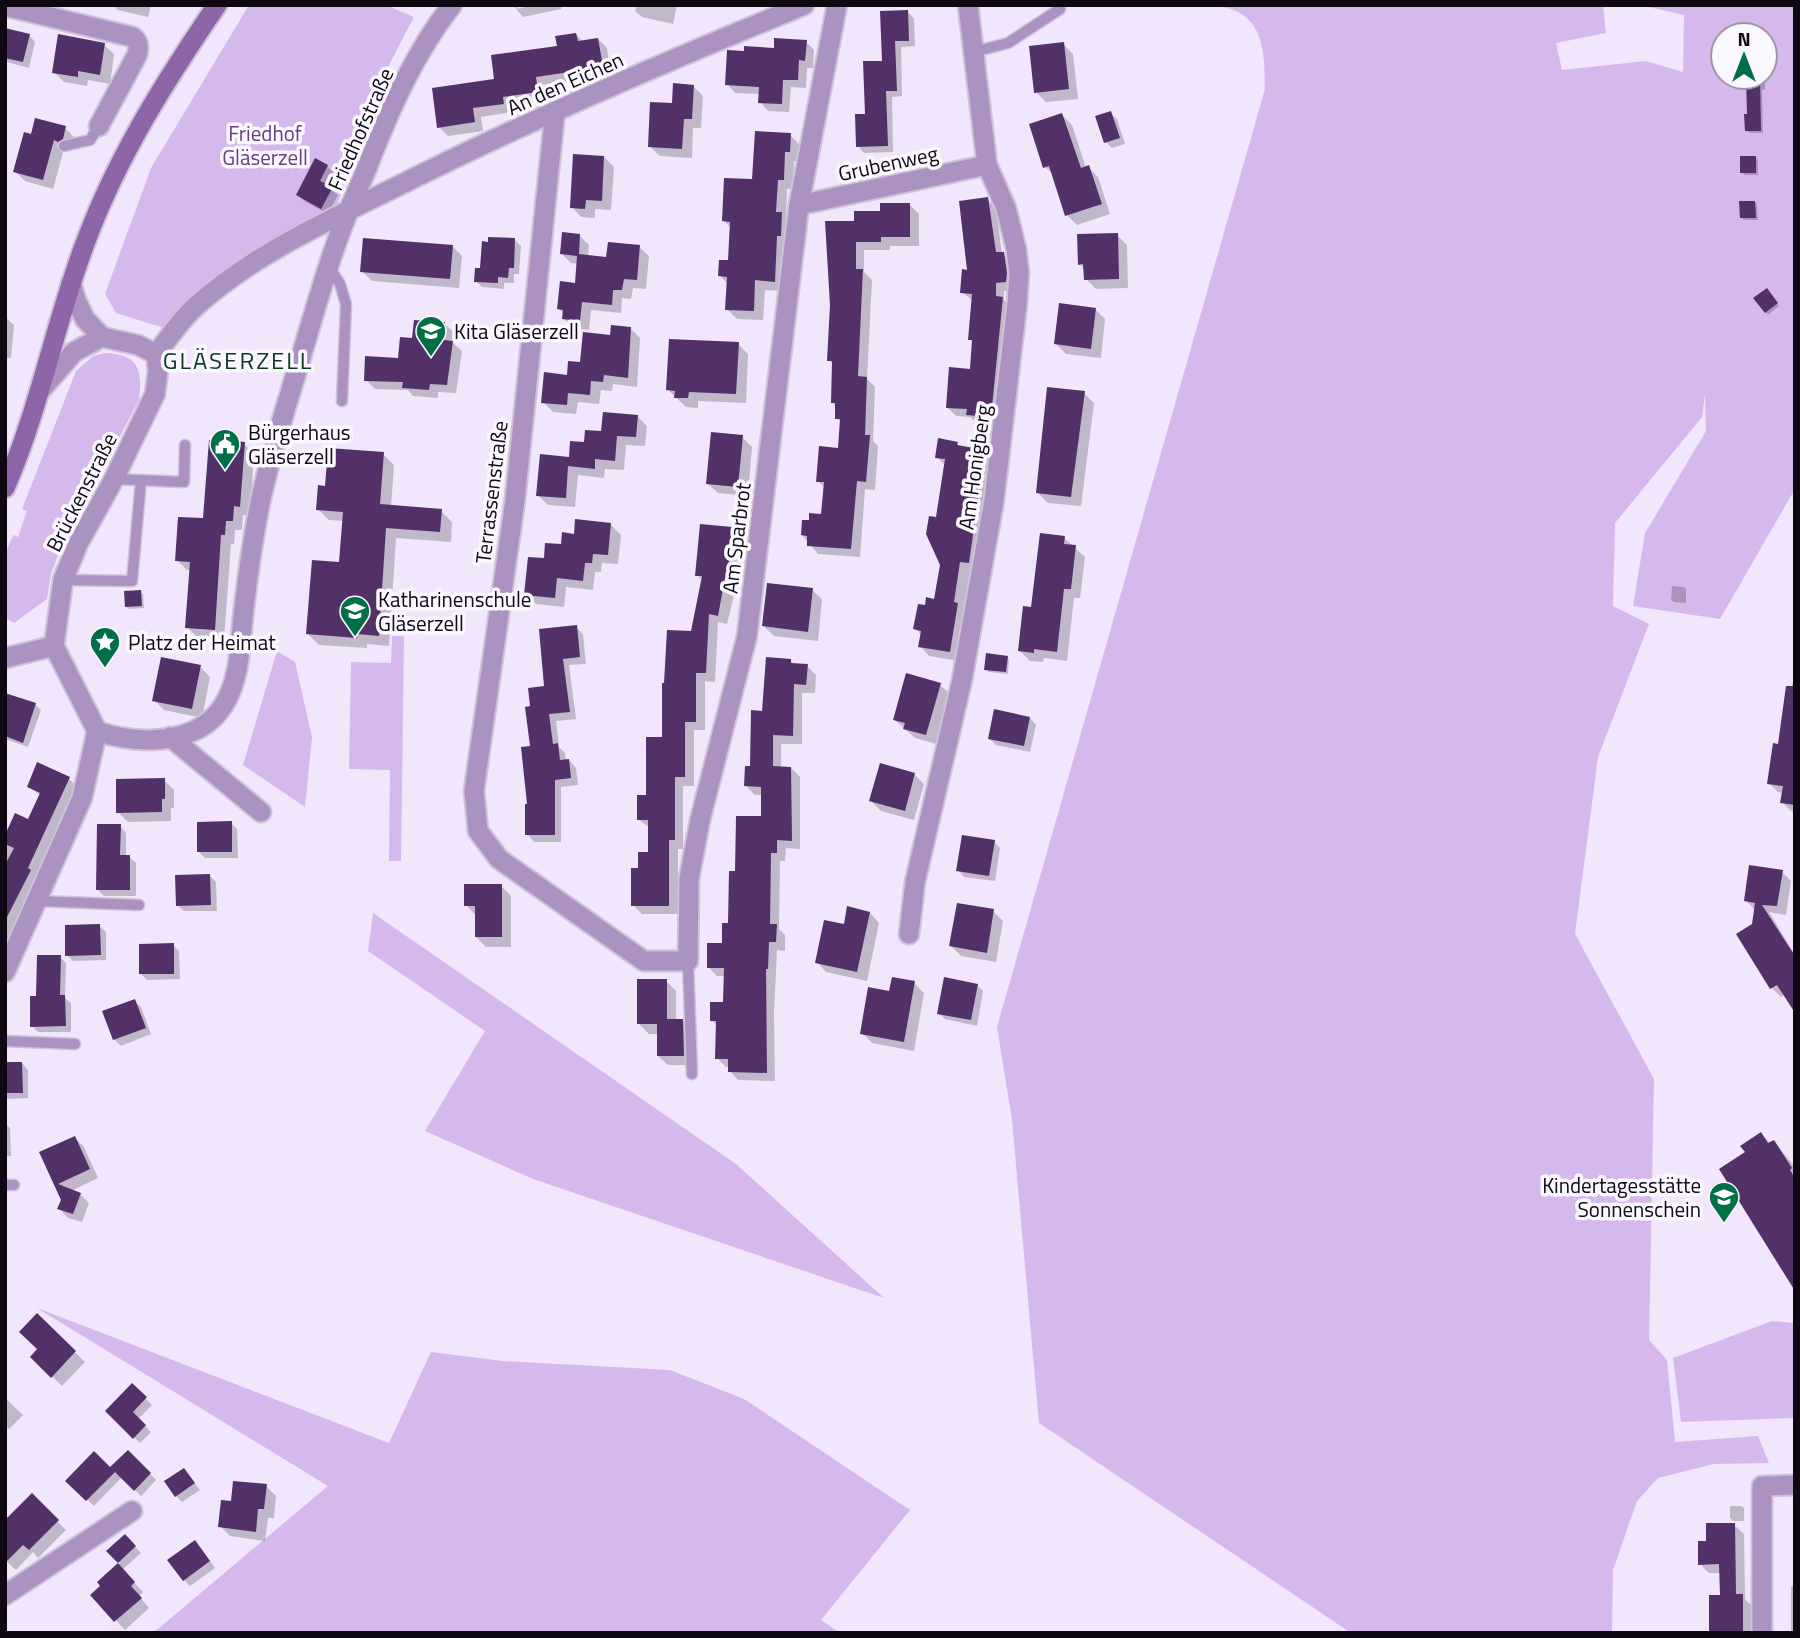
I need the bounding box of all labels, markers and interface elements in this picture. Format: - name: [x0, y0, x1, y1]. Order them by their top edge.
- north arrow: [1709, 21, 1779, 91]
- text: N: [1737, 24, 1751, 53]
- street label: An den Eichen: [502, 43, 628, 123]
- street label: Friedhofstraße: [319, 63, 401, 195]
- park label: Friedhof Gläserzell: [222, 117, 308, 173]
- street label: Grubenweg: [835, 137, 941, 189]
- school or university icon: Kita Gläserzell: [414, 314, 448, 358]
- place label: Kita Gläserzell: [454, 315, 579, 347]
- district label: GLÄSERZELL: [163, 342, 313, 378]
- street label: Am Honigberg: [949, 402, 999, 532]
- place label: Bürgerhaus Gläserzell: [248, 416, 351, 472]
- street label: Terrassenstraße: [466, 419, 516, 565]
- street label: Brückenstraße: [37, 427, 125, 557]
- public building icon: Bürgerhaus Gläserzell: [208, 427, 242, 471]
- street label: Am Sparbrot: [713, 480, 759, 595]
- place label: Katharinenschule Gläserzell: [378, 583, 531, 639]
- school or university icon: Katharinenschule Gläserzell: [338, 594, 372, 638]
- place icon: Platz der Heimat: [88, 625, 122, 669]
- place label: Platz der Heimat: [128, 626, 276, 658]
- place label: Kindertagesstätte Sonnenschein: [1542, 1169, 1701, 1225]
- school or university icon: Kindertagesstätte Sonnenschein: [1707, 1180, 1741, 1224]

